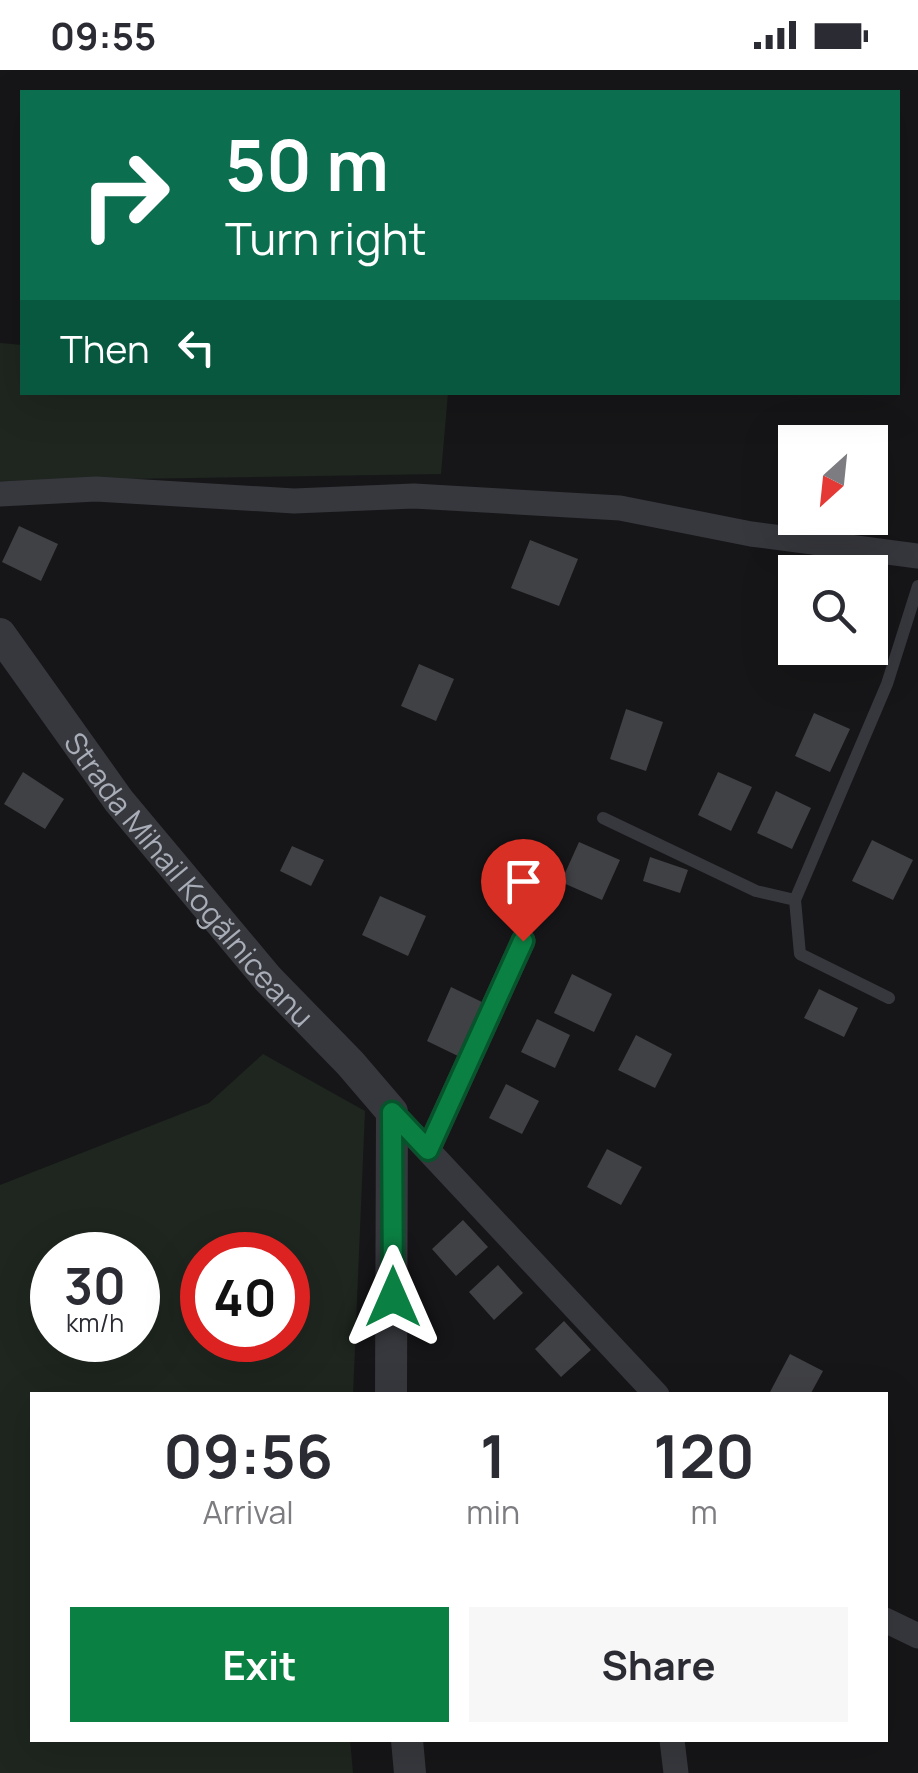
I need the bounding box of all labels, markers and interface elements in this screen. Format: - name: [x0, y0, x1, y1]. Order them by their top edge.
- text: 09:55: [50, 9, 156, 61]
- text: 50 m: [225, 116, 389, 212]
- icon: right: [60, 130, 190, 260]
- text: Turn right: [225, 207, 426, 269]
- icon: left: [169, 320, 224, 375]
- text: Then: [60, 322, 149, 374]
- north arrow: [778, 425, 888, 535]
- map controls: [778, 425, 888, 665]
- button: search: [778, 555, 888, 665]
- street label: Strada Mihail Kogălniceanu: [56, 723, 323, 1035]
- pin: [481, 839, 566, 942]
- icon: arrive: [496, 854, 551, 909]
- speed limit sign: 40: [180, 1232, 310, 1362]
- position arrow: [341, 1245, 445, 1349]
- text: 30: [64, 1251, 126, 1319]
- text: km/h: [66, 1305, 124, 1340]
- text: 09:56: [163, 1414, 333, 1496]
- text: 1: [480, 1414, 506, 1496]
- text: 120: [653, 1414, 755, 1496]
- text: Arrival: [202, 1490, 294, 1534]
- text: min: [466, 1490, 520, 1534]
- text: m: [690, 1490, 718, 1534]
- button: Exit: [70, 1607, 449, 1722]
- button: Share: [469, 1607, 848, 1722]

